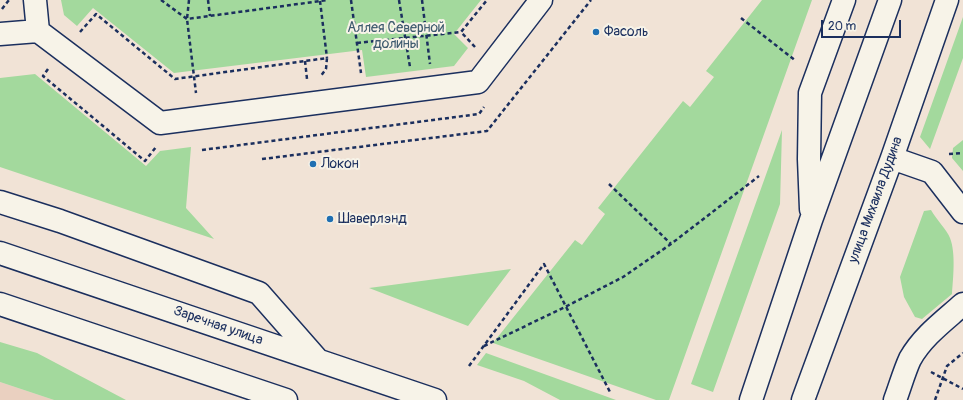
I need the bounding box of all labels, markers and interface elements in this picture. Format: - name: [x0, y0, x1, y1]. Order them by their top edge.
- scale bar: [823, 12, 903, 38]
- text: 20 m: [828, 19, 856, 34]
- park label: Аллея Северной долины: [347, 20, 445, 52]
- place label: Фасоль: [604, 24, 648, 40]
- marker: Фасоль: [591, 27, 601, 37]
- street label: улица Михаила Дудина: [845, 134, 907, 266]
- place label: Локон: [321, 156, 359, 172]
- marker: Локон: [308, 159, 318, 169]
- place label: Шаверлэнд: [338, 211, 407, 227]
- marker: Шаверлэнд: [325, 214, 335, 224]
- street label: Заречная улица: [171, 303, 265, 349]

